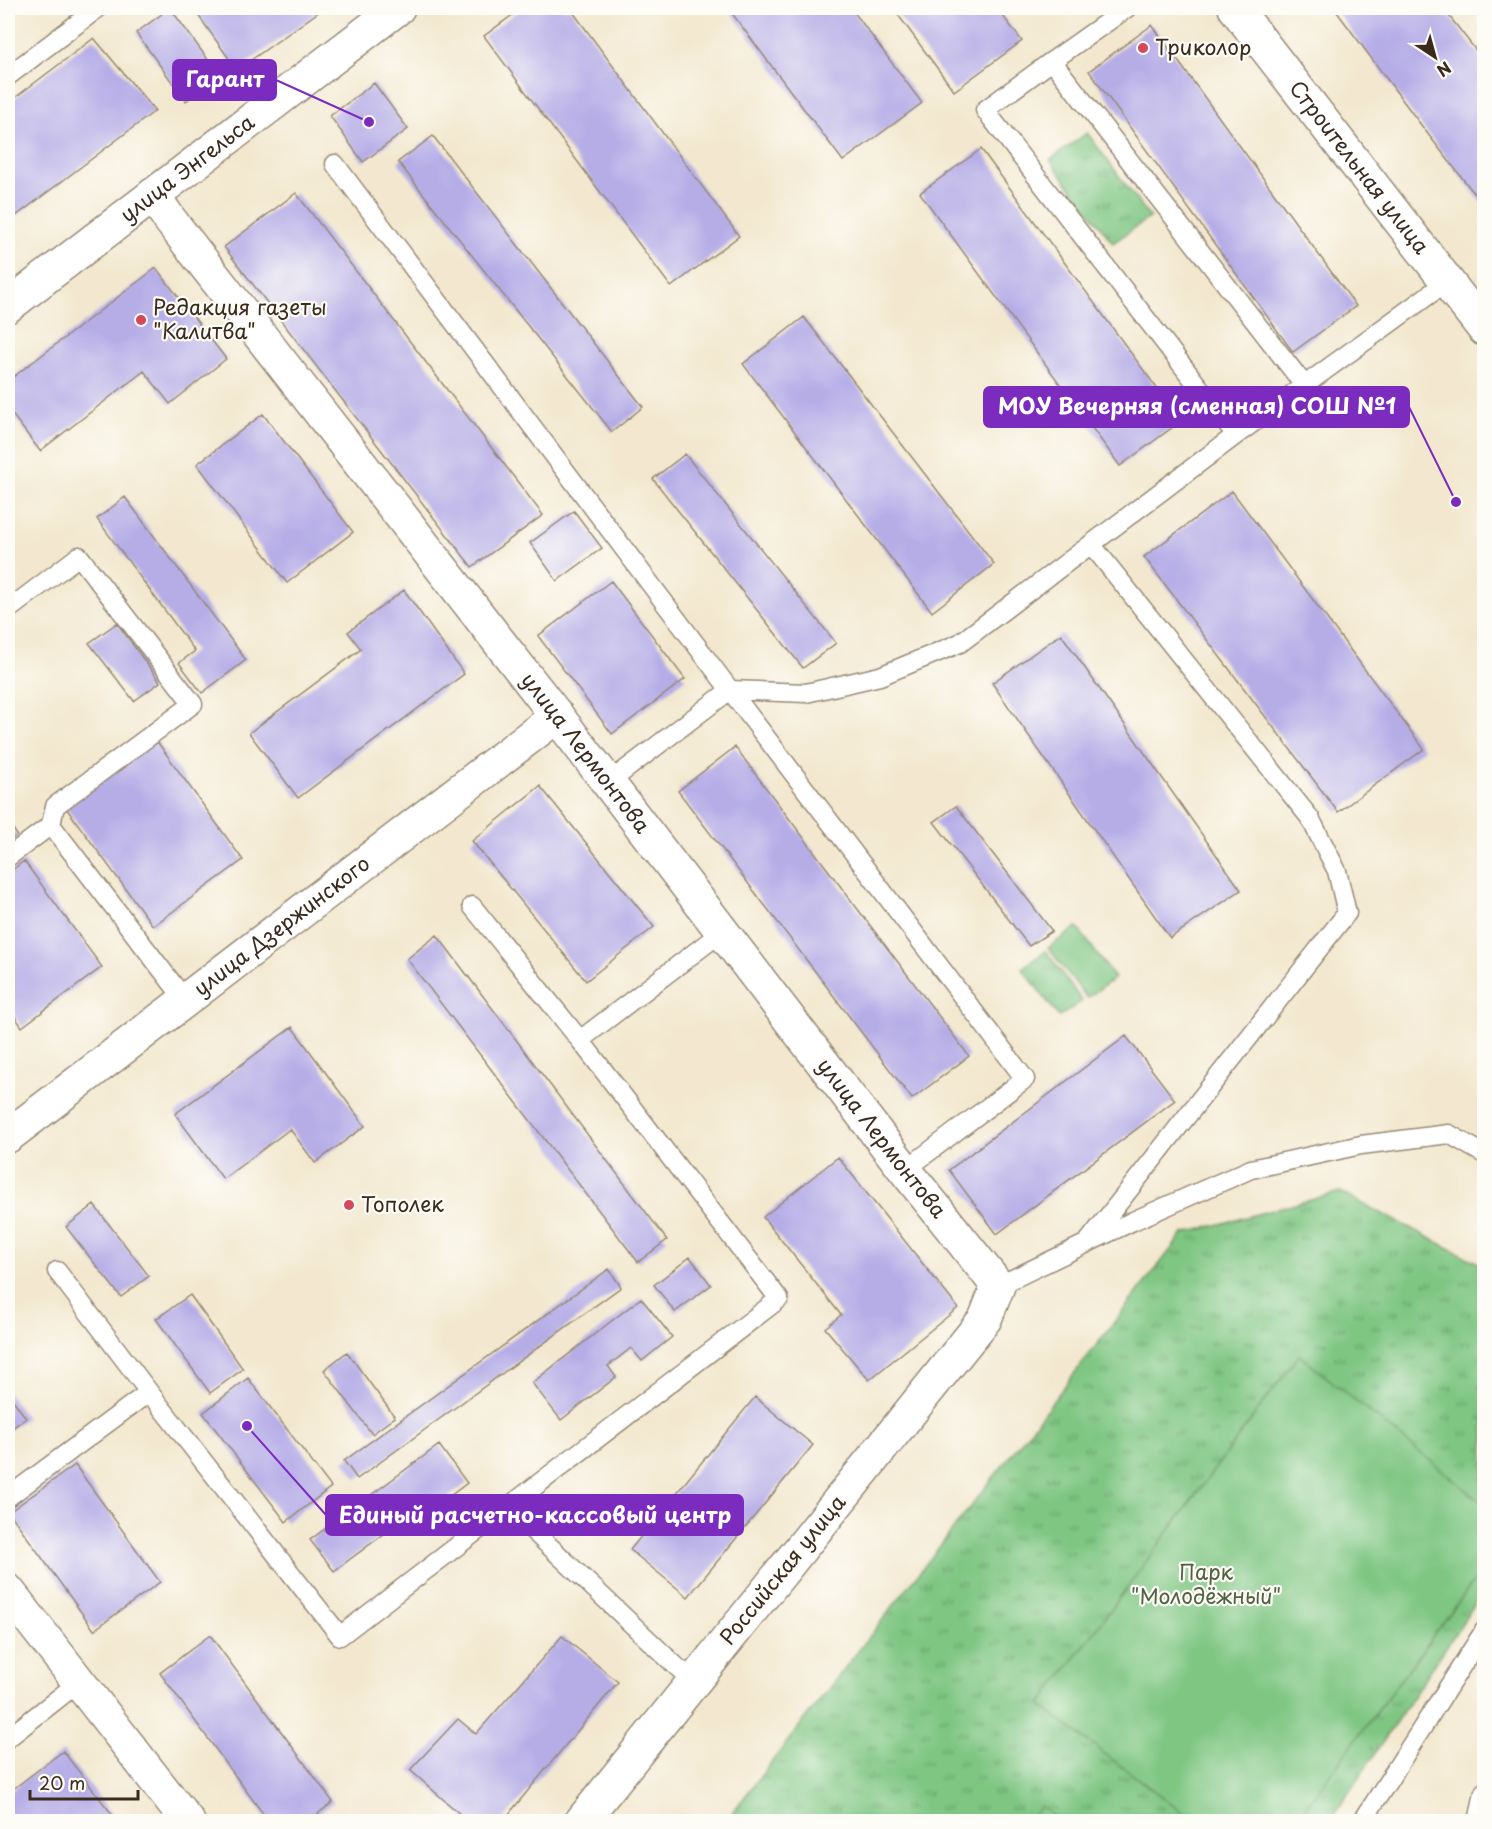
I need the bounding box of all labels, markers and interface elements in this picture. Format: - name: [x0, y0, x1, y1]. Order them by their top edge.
- north arrow: [1405, 27, 1465, 87]
- place label: Триколор: [1155, 30, 1251, 62]
- marker: Триколор: [1136, 41, 1150, 55]
- text: N: [1432, 57, 1457, 83]
- callout: Гарант: [173, 60, 276, 100]
- text: Гарант: [186, 61, 265, 94]
- street label: Строительная улица: [1283, 73, 1439, 261]
- street label: улица Энгельса: [112, 105, 260, 229]
- place label: Редакция газеты "Калитва": [153, 290, 327, 346]
- marker: Редакция газеты "Калитва": [134, 313, 148, 327]
- callout: МОУ Вечерняя (сменная) СОШ №1: [984, 387, 1409, 427]
- text: МОУ Вечерняя (сменная) СОШ №1: [998, 388, 1396, 421]
- street label: улица Лермонтова: [515, 665, 659, 839]
- street label: улица Дзержинского: [186, 847, 376, 1003]
- street label: улица Лермонтова: [811, 1050, 955, 1224]
- place label: Тополек: [361, 1187, 444, 1219]
- marker: Тополек: [342, 1198, 356, 1212]
- street label: Российская улица: [711, 1486, 853, 1651]
- callout: Единый расчетно-кассовый центр: [326, 1495, 743, 1535]
- text: Единый расчетно-кассовый центр: [339, 1497, 731, 1530]
- park label: Парк "Молодёжный": [1131, 1555, 1281, 1611]
- scale bar: [30, 1763, 138, 1801]
- text: 20 m: [39, 1769, 85, 1796]

